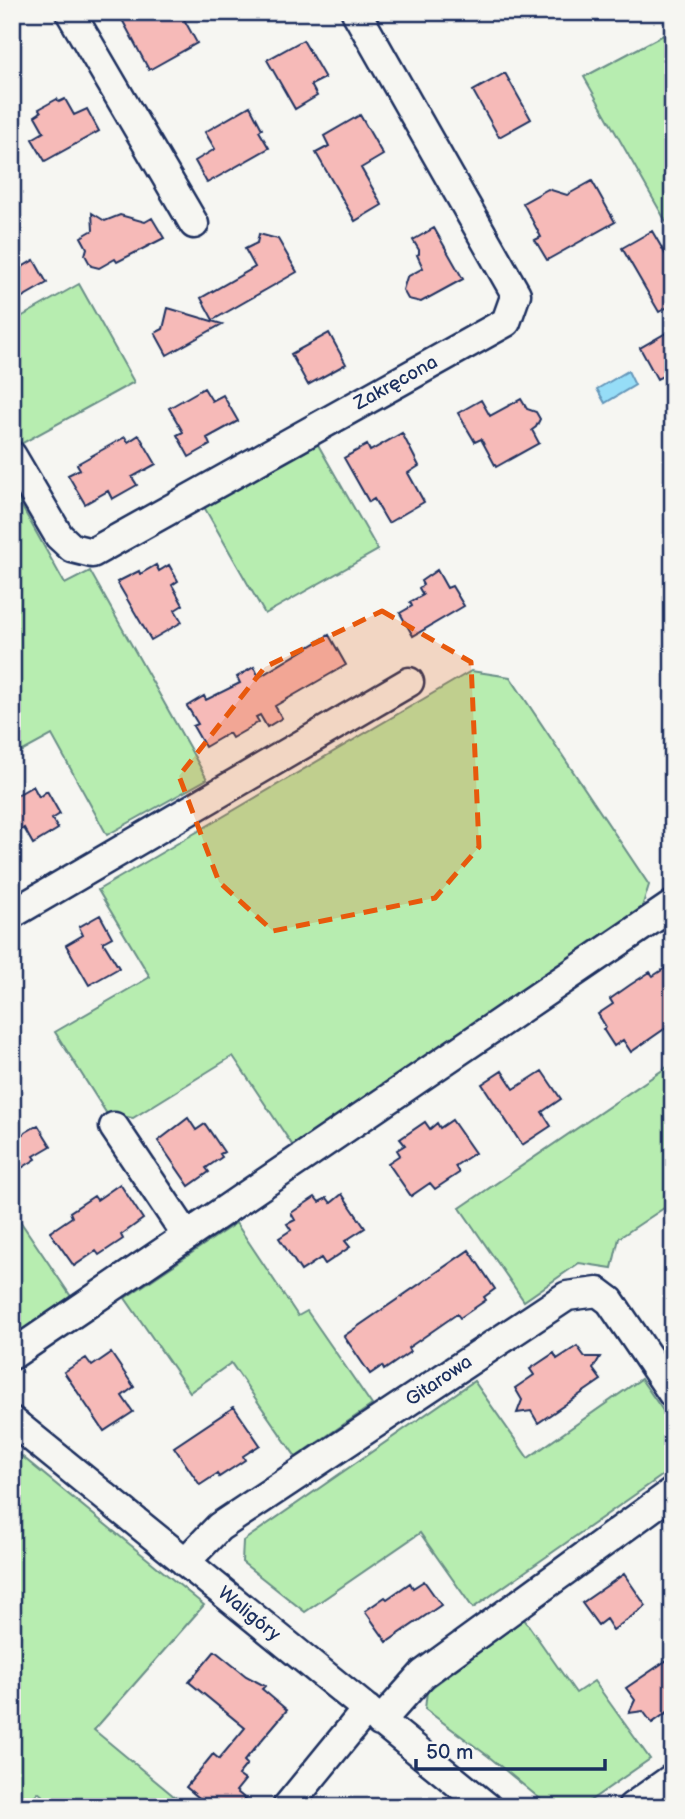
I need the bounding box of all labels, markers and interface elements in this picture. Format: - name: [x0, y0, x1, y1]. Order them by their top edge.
- street label: Zakręcona: [349, 351, 442, 416]
- street label: Gitarowa: [401, 1350, 477, 1412]
- street label: Waligóry: [213, 1582, 285, 1646]
- scale bar: [416, 1728, 604, 1772]
- text: 50 m: [426, 1740, 473, 1765]

